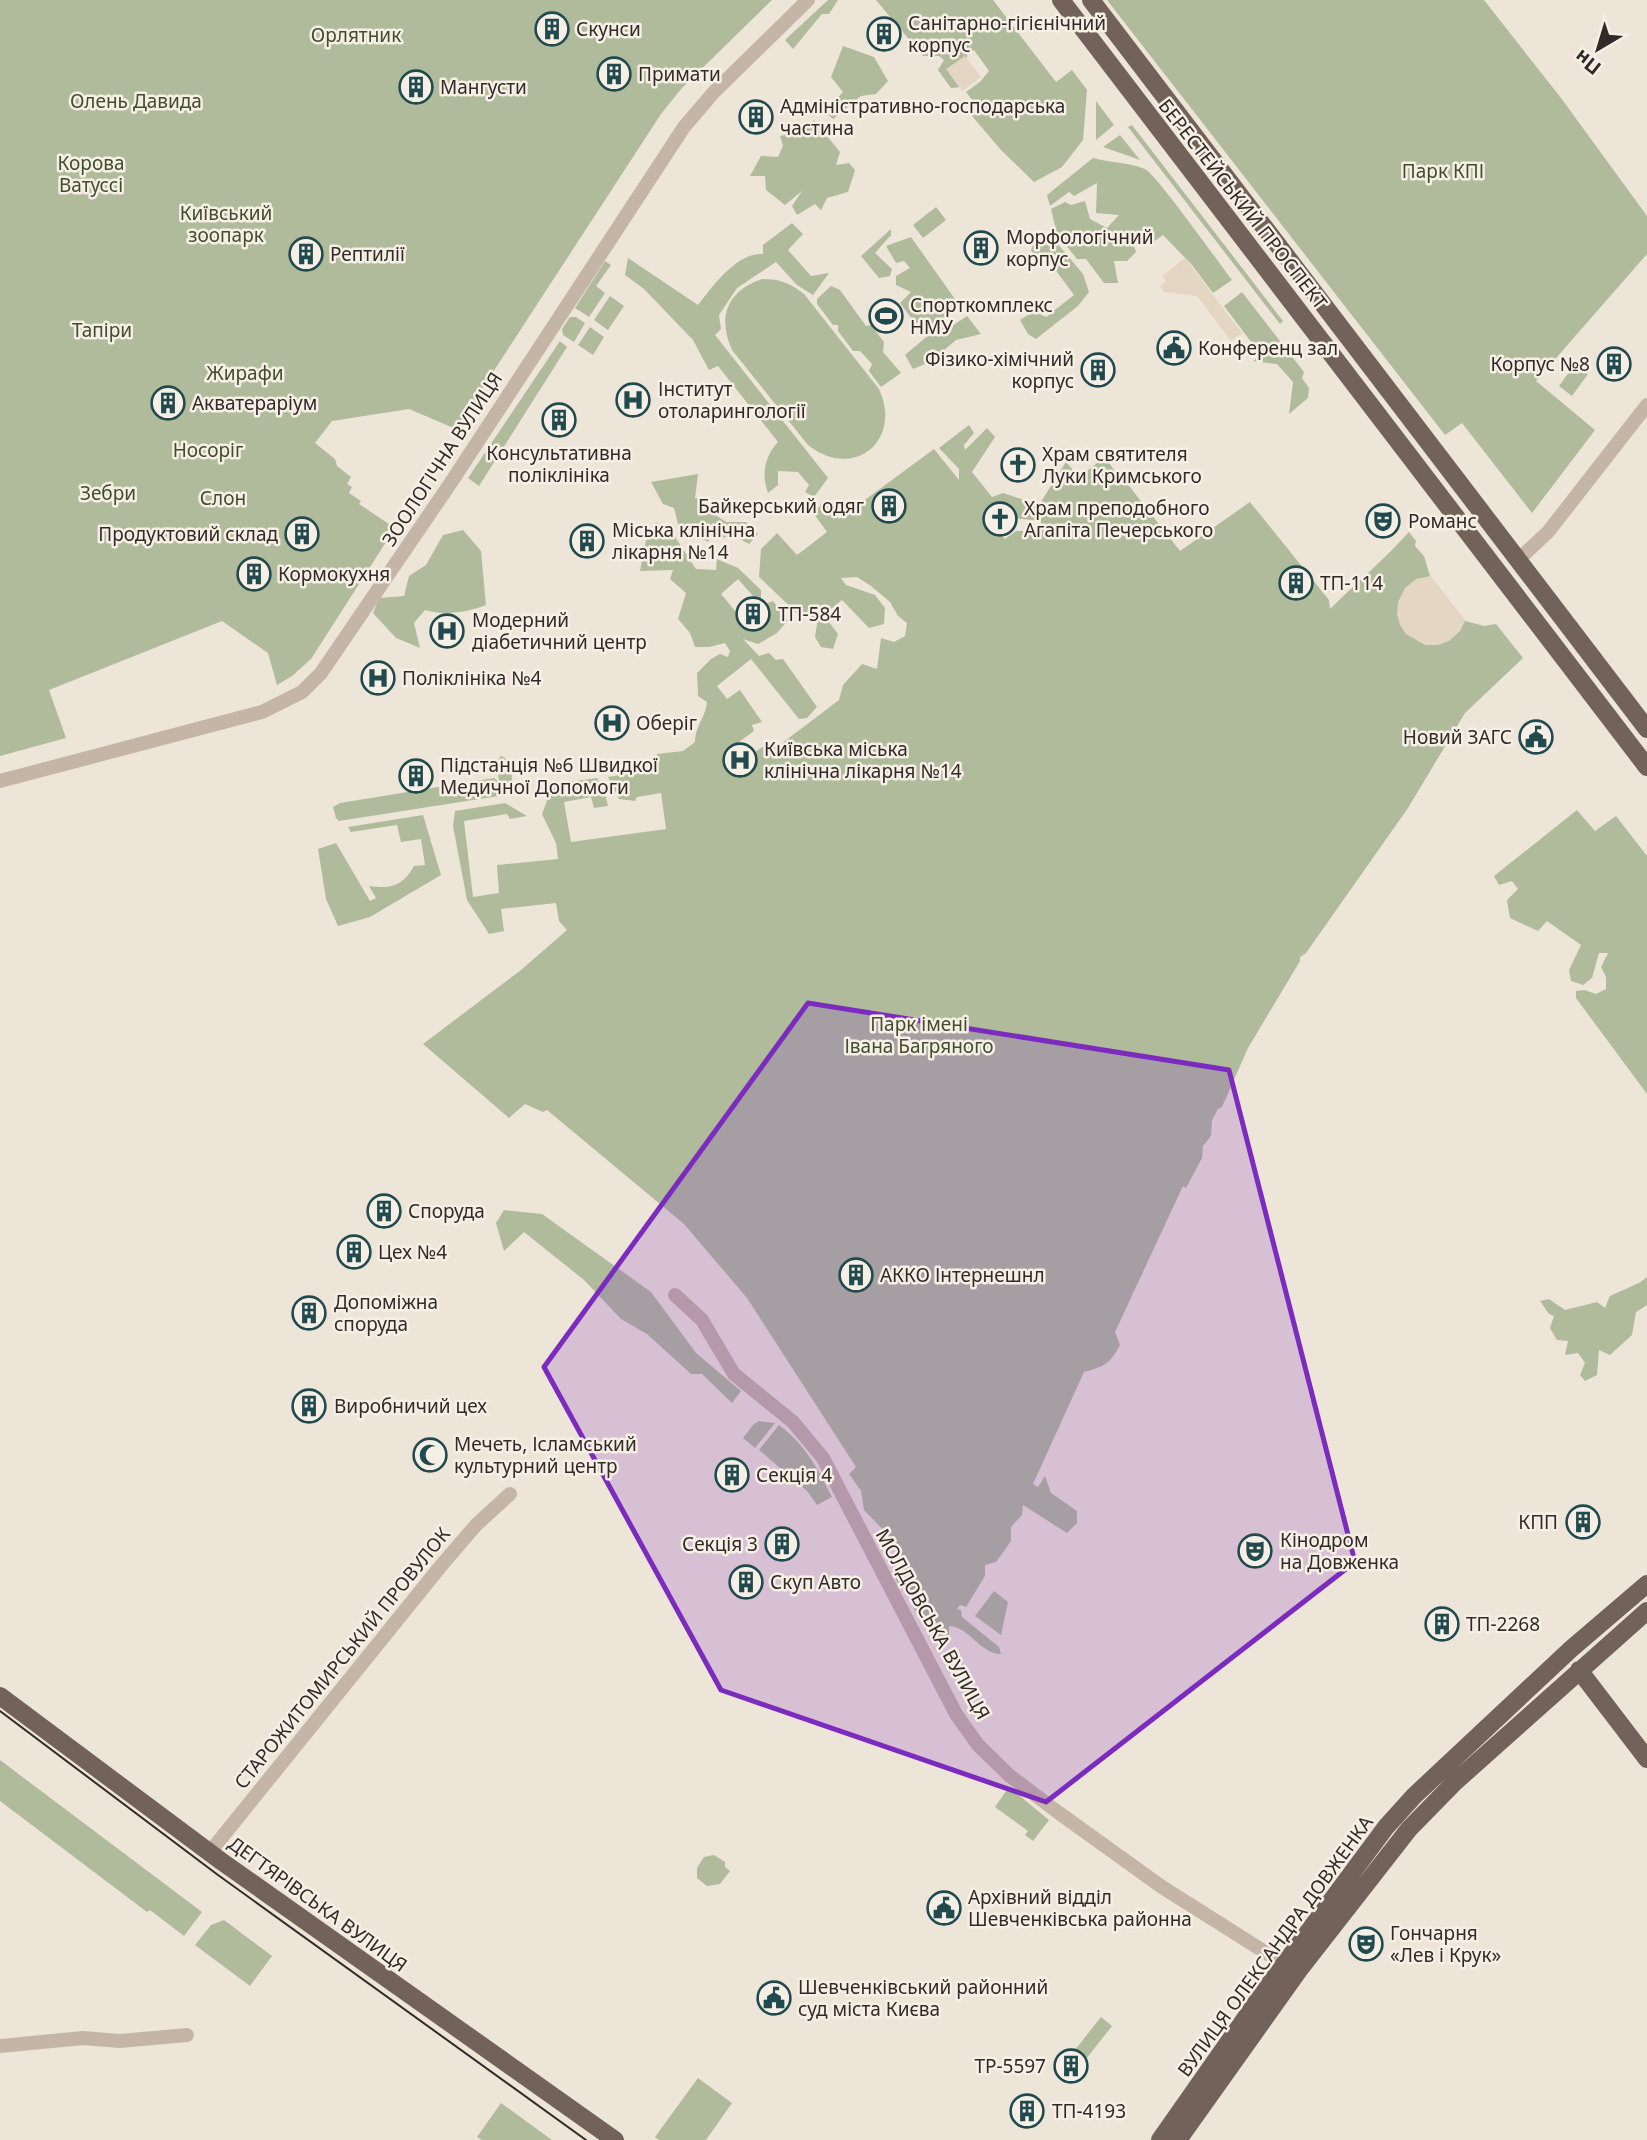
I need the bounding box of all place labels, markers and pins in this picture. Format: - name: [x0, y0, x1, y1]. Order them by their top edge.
- building icon: Скунси: [533, 10, 571, 48]
- place label: Санітарно-гігієнічний корпус: [908, 10, 1106, 58]
- building icon: Санітарно-гігієнічний корпус: [865, 15, 903, 53]
- place label: Скунси: [576, 16, 641, 42]
- building icon: Примати: [595, 55, 633, 93]
- place label: Примати: [638, 61, 721, 87]
- building icon: Мангусти: [397, 68, 435, 106]
- place label: Мангусти: [440, 74, 527, 100]
- place label: Адміністративно-господарська частина: [780, 93, 1065, 141]
- building icon: Адміністративно-господарська частина: [737, 98, 775, 136]
- place label: Морфологічний корпус: [1006, 224, 1153, 272]
- building icon: Морфологічний корпус: [962, 229, 1000, 267]
- building icon: Рептилії: [287, 235, 325, 273]
- place label: Рептилії: [330, 241, 405, 267]
- place label: Спорткомплекс НМУ: [910, 292, 1053, 340]
- sports icon: Спорткомплекс НМУ: [867, 297, 905, 335]
- public building icon: Конференц зал: [1155, 329, 1193, 367]
- place label: Конференц зал: [1198, 335, 1338, 361]
- building icon: Корпус №8: [1595, 345, 1633, 383]
- place label: Фізико-хімічний корпус: [925, 346, 1074, 394]
- building icon: Фізико-хімічний корпус: [1079, 351, 1117, 389]
- place label: Корпус №8: [1490, 351, 1590, 377]
- place label: Інститут отоларингології: [658, 376, 806, 424]
- hospital icon: Інститут отоларингології: [614, 381, 652, 419]
- building icon: Акватераріум: [149, 384, 187, 422]
- place label: Акватераріум: [192, 390, 317, 416]
- building icon: Консультативна поліклініка: [540, 401, 578, 439]
- place label: Консультативна поліклініка: [486, 440, 632, 488]
- place label: Храм святителя Луки Кримського: [1042, 441, 1202, 489]
- church icon: Храм святителя Луки Кримського: [999, 446, 1037, 484]
- building icon: Байкерський одяг: [870, 487, 908, 525]
- place label: Байкерський одяг: [698, 493, 864, 519]
- place label: Храм преподобного Агапіта Печерського: [1024, 495, 1213, 543]
- church icon: Храм преподобного Агапіта Печерського: [981, 500, 1019, 538]
- theatre icon: Романс: [1364, 502, 1402, 540]
- place label: Романс: [1408, 508, 1477, 534]
- building icon: Продуктовий склад: [283, 515, 321, 553]
- place label: Міська клінічна лікарня №14: [612, 517, 755, 565]
- place label: Продуктовий склад: [98, 521, 278, 547]
- building icon: Міська клінічна лікарня №14: [568, 522, 606, 560]
- building icon: Кормокухня: [235, 555, 273, 593]
- place label: Кормокухня: [278, 561, 390, 587]
- building icon: ТП-114: [1277, 564, 1315, 602]
- place label: ТП-114: [1320, 570, 1383, 596]
- building icon: ТП-584: [734, 595, 772, 633]
- place label: ТП-584: [778, 601, 841, 627]
- place label: Модерний діабетичний центр: [472, 607, 647, 655]
- hospital icon: Модерний діабетичний центр: [428, 612, 466, 650]
- hospital icon: Поліклініка №4: [359, 659, 397, 697]
- place label: Поліклініка №4: [402, 665, 542, 691]
- hospital icon: Оберіг: [593, 704, 631, 742]
- place label: Оберіг: [636, 710, 697, 736]
- public building icon: Новий ЗАГС: [1517, 718, 1555, 756]
- place label: Новий ЗАГС: [1403, 724, 1512, 750]
- place label: Київська міська клінічна лікарня №14: [764, 736, 962, 784]
- hospital icon: Київська міська клінічна лікарня №14: [721, 741, 759, 779]
- place label: Підстанція №6 Швидкої Медичної Допомоги: [440, 752, 658, 800]
- building icon: Підстанція №6 Швидкої Медичної Допомоги: [397, 757, 435, 795]
- building icon: Споруда: [365, 1192, 403, 1230]
- place label: Споруда: [408, 1198, 485, 1224]
- building icon: Цех №4: [335, 1233, 373, 1271]
- place label: Цех №4: [378, 1239, 447, 1265]
- building icon: АККО Інтернешнл: [837, 1256, 875, 1294]
- place label: АККО Інтернешнл: [880, 1262, 1045, 1288]
- place label: Допоміжна споруда: [334, 1289, 438, 1337]
- building icon: Допоміжна споруда: [290, 1294, 328, 1332]
- building icon: Виробничий цех: [290, 1387, 328, 1425]
- place label: Виробничий цех: [334, 1393, 487, 1419]
- place label: Мечеть, Ісламський культурний центр: [454, 1431, 637, 1479]
- mosque icon: Мечеть, Ісламський культурний центр: [411, 1436, 449, 1474]
- building icon: Секція 4: [713, 1456, 751, 1494]
- place label: Секція 4: [756, 1462, 832, 1488]
- building icon: КПП: [1564, 1503, 1602, 1541]
- place label: КПП: [1518, 1509, 1558, 1535]
- building icon: Секція 3: [763, 1525, 801, 1563]
- place label: Кінодром на Довженка: [1280, 1527, 1399, 1575]
- place label: Секція 3: [682, 1531, 758, 1557]
- theatre icon: Кінодром на Довженка: [1236, 1532, 1274, 1570]
- building icon: Скуп Авто: [727, 1563, 765, 1601]
- place label: Скуп Авто: [770, 1569, 861, 1595]
- building icon: ТП-2268: [1423, 1605, 1461, 1643]
- place label: ТП-2268: [1466, 1611, 1540, 1637]
- place label: Архівний відділ Шевченківська районна: [968, 1884, 1192, 1932]
- public building icon: Архівний відділ Шевченківська районна: [925, 1889, 963, 1927]
- place label: Гончарня «Лев і Крук»: [1390, 1920, 1501, 1968]
- theatre icon: Гончарня «Лев і Крук»: [1347, 1925, 1385, 1963]
- place label: Шевченківський районний суд міста Києва: [798, 1974, 1048, 2022]
- public building icon: Шевченківський районний суд міста Києва: [755, 1979, 793, 2017]
- building icon: ТР-5597: [1052, 2047, 1090, 2085]
- place label: ТР-5597: [975, 2053, 1046, 2079]
- building icon: ТП-4193: [1008, 2092, 1046, 2130]
- place label: ТП-4193: [1052, 2098, 1126, 2124]

